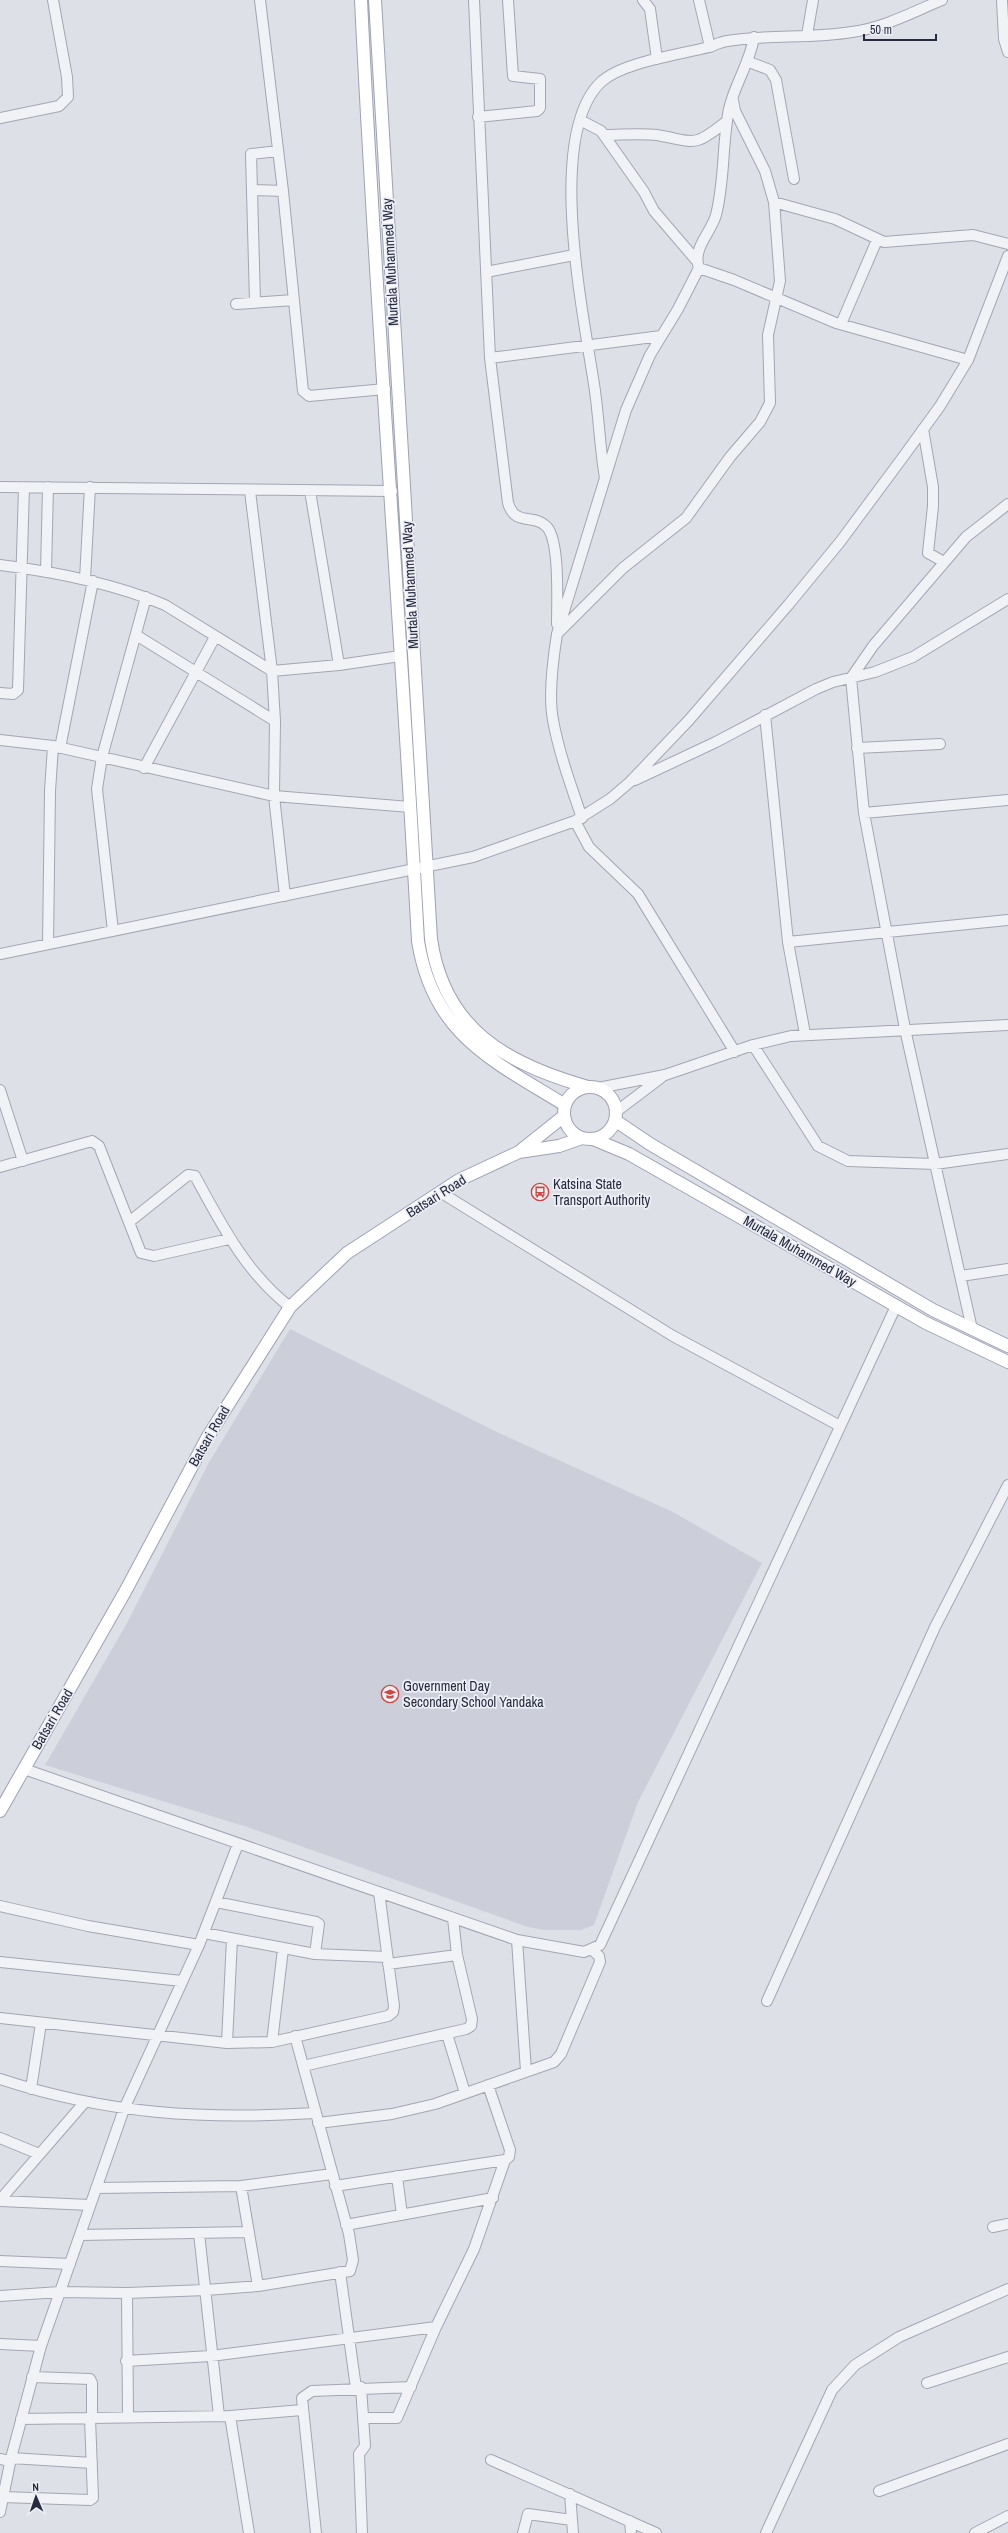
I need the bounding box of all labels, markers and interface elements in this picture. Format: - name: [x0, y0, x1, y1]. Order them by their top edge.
- scale bar: [864, 16, 936, 42]
- text: 50 m: [870, 22, 892, 38]
- street label: Murtala Muhammed Way: [378, 197, 402, 326]
- street label: Murtala Muhammed Way: [398, 520, 422, 649]
- street label: Batsari Road: [403, 1171, 469, 1221]
- place label: Katsina State Transport Authority: [553, 1175, 650, 1209]
- bus stop icon: Katsina State Transport Authority: [530, 1182, 550, 1202]
- street label: Murtala Muhammed Way: [740, 1211, 860, 1291]
- street label: Batsari Road: [184, 1402, 234, 1470]
- place label: Government Day Secondary School Yandaka: [403, 1677, 544, 1711]
- school or university icon: Government Day Secondary School Yandaka: [380, 1684, 400, 1704]
- street label: Batsari Road: [27, 1685, 77, 1753]
- north arrow: [16, 2477, 56, 2517]
- text: N: [32, 2480, 39, 2494]

